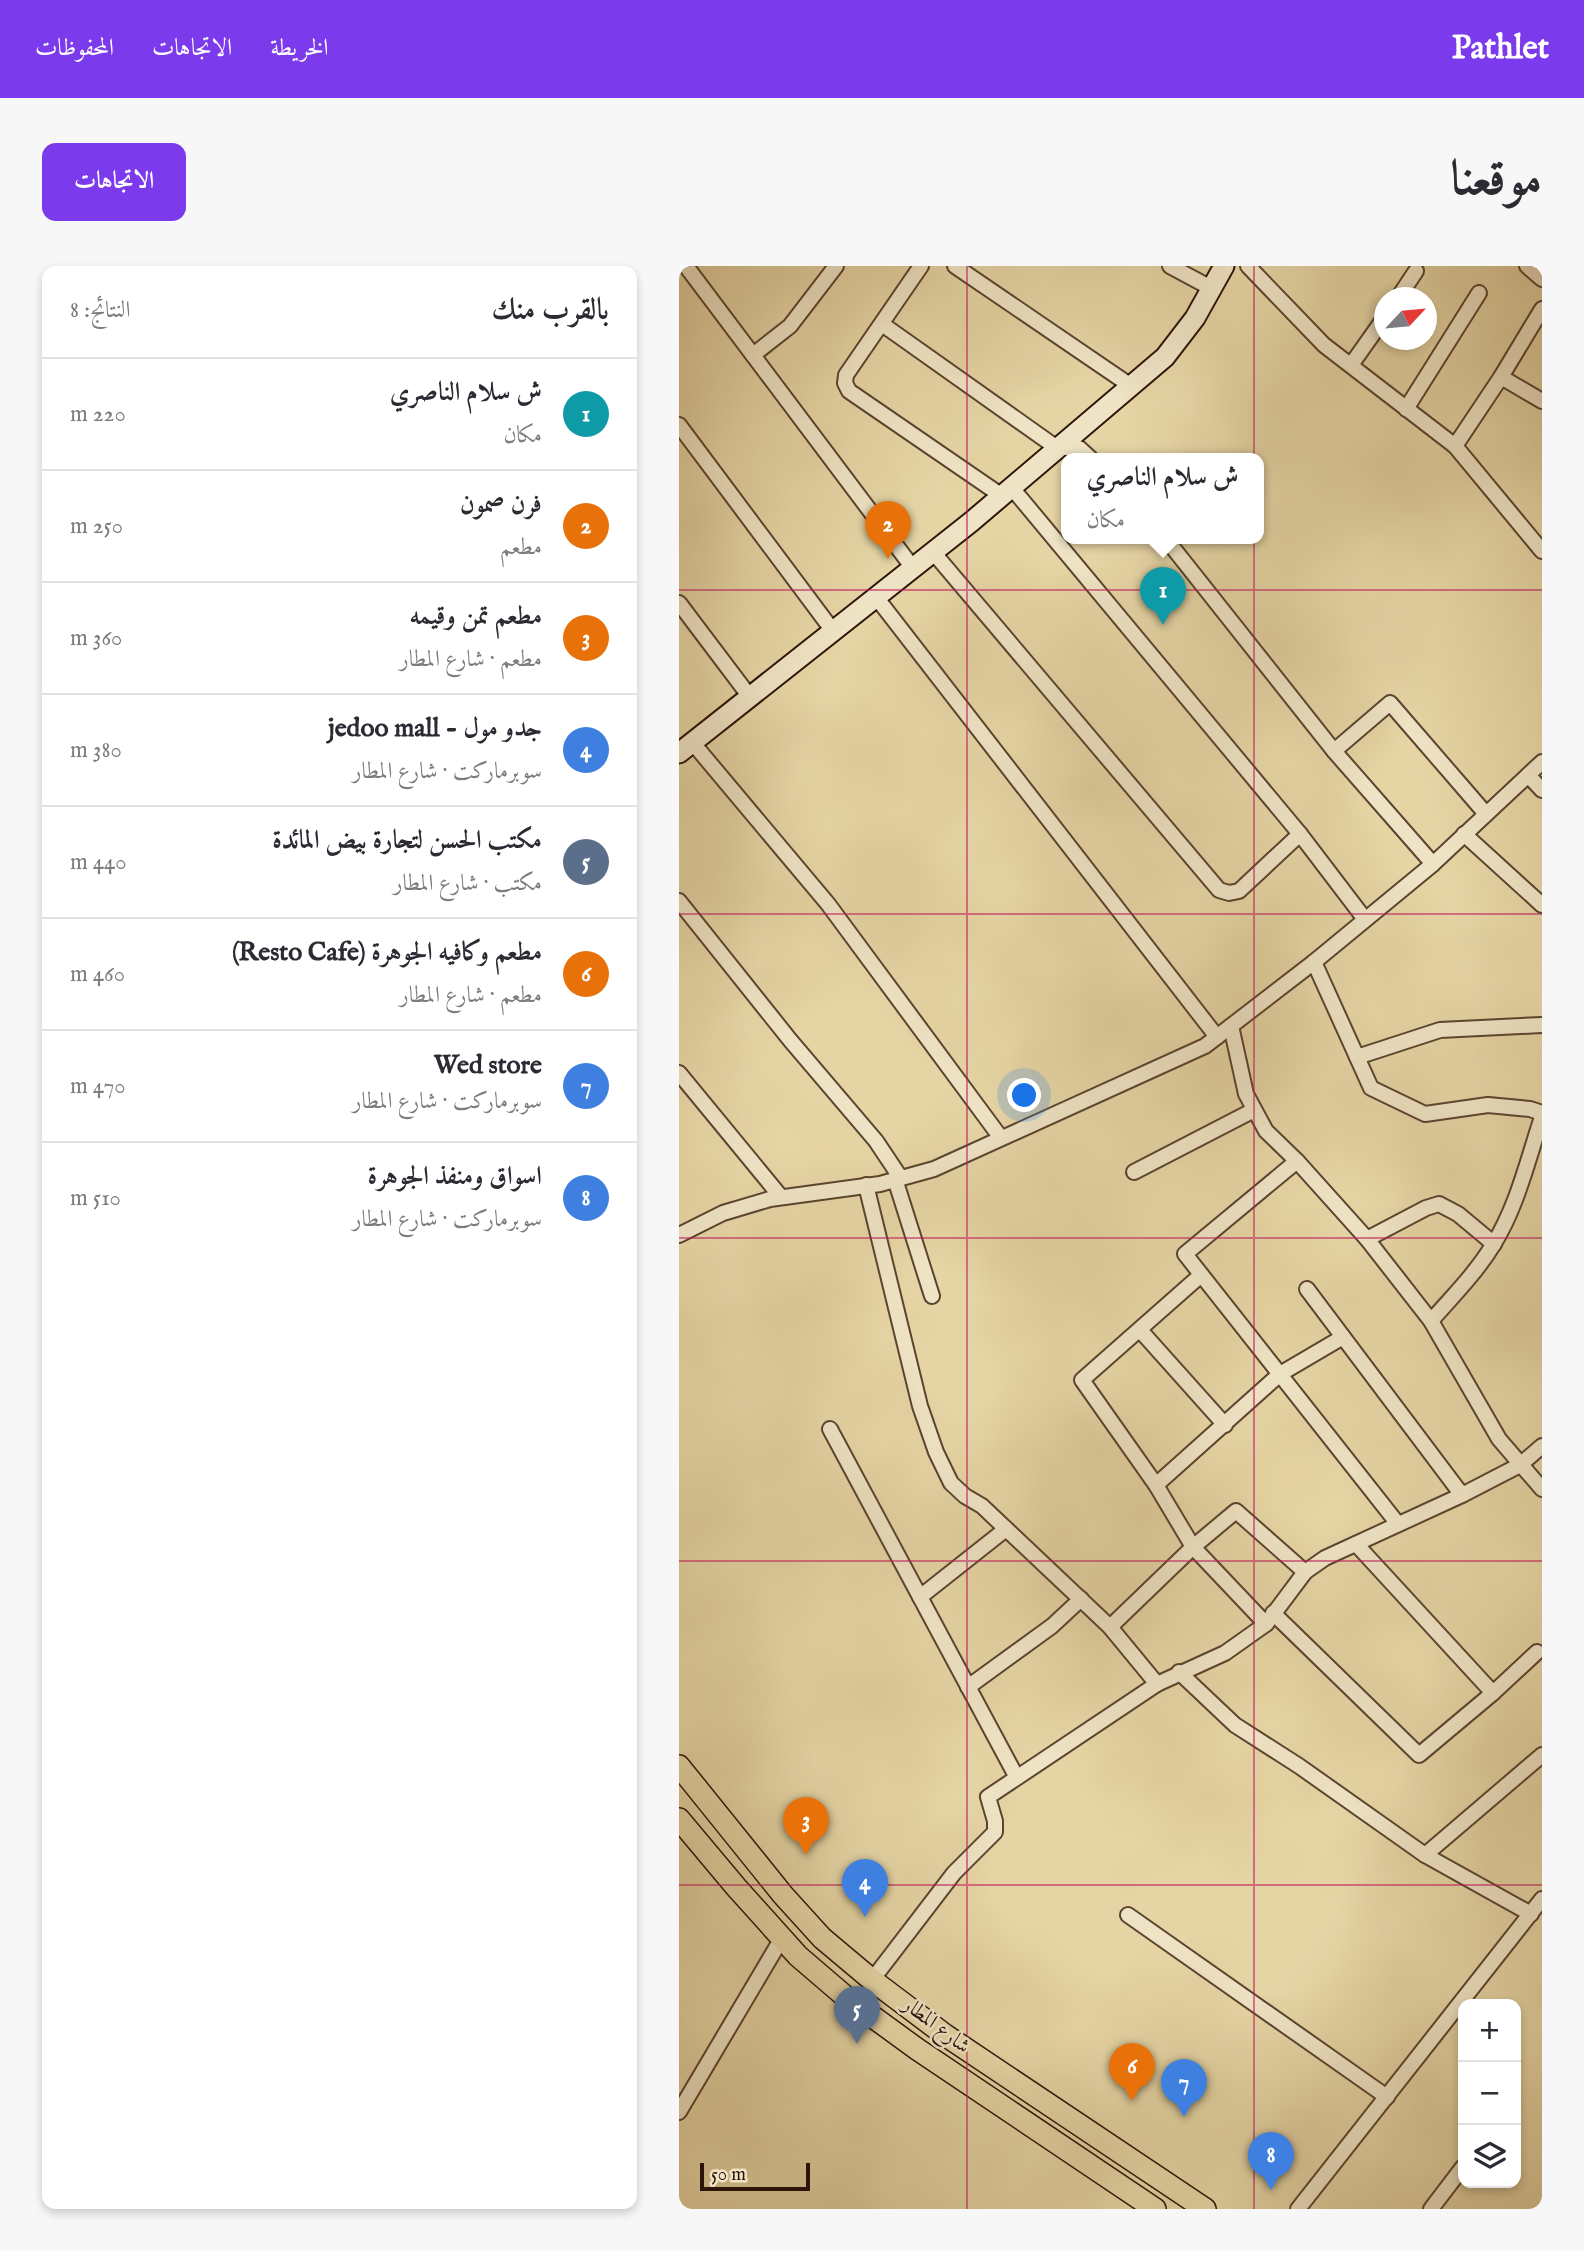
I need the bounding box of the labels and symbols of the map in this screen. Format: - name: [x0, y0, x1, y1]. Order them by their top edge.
- north arrow: [1374, 287, 1437, 350]
- pin: 2: [865, 501, 911, 559]
- pin: 1: [1140, 567, 1186, 625]
- your location: [1007, 1078, 1041, 1112]
- pin: 3: [783, 1797, 829, 1855]
- pin: 4: [842, 1859, 888, 1917]
- pin: 5: [834, 1986, 880, 2044]
- street label: شارع المطار: [893, 1991, 975, 2063]
- pin: 6: [1109, 2043, 1155, 2101]
- pin: 7: [1161, 2059, 1207, 2117]
- pin: 8: [1248, 2132, 1294, 2190]
- scale bar: [700, 2160, 810, 2192]

